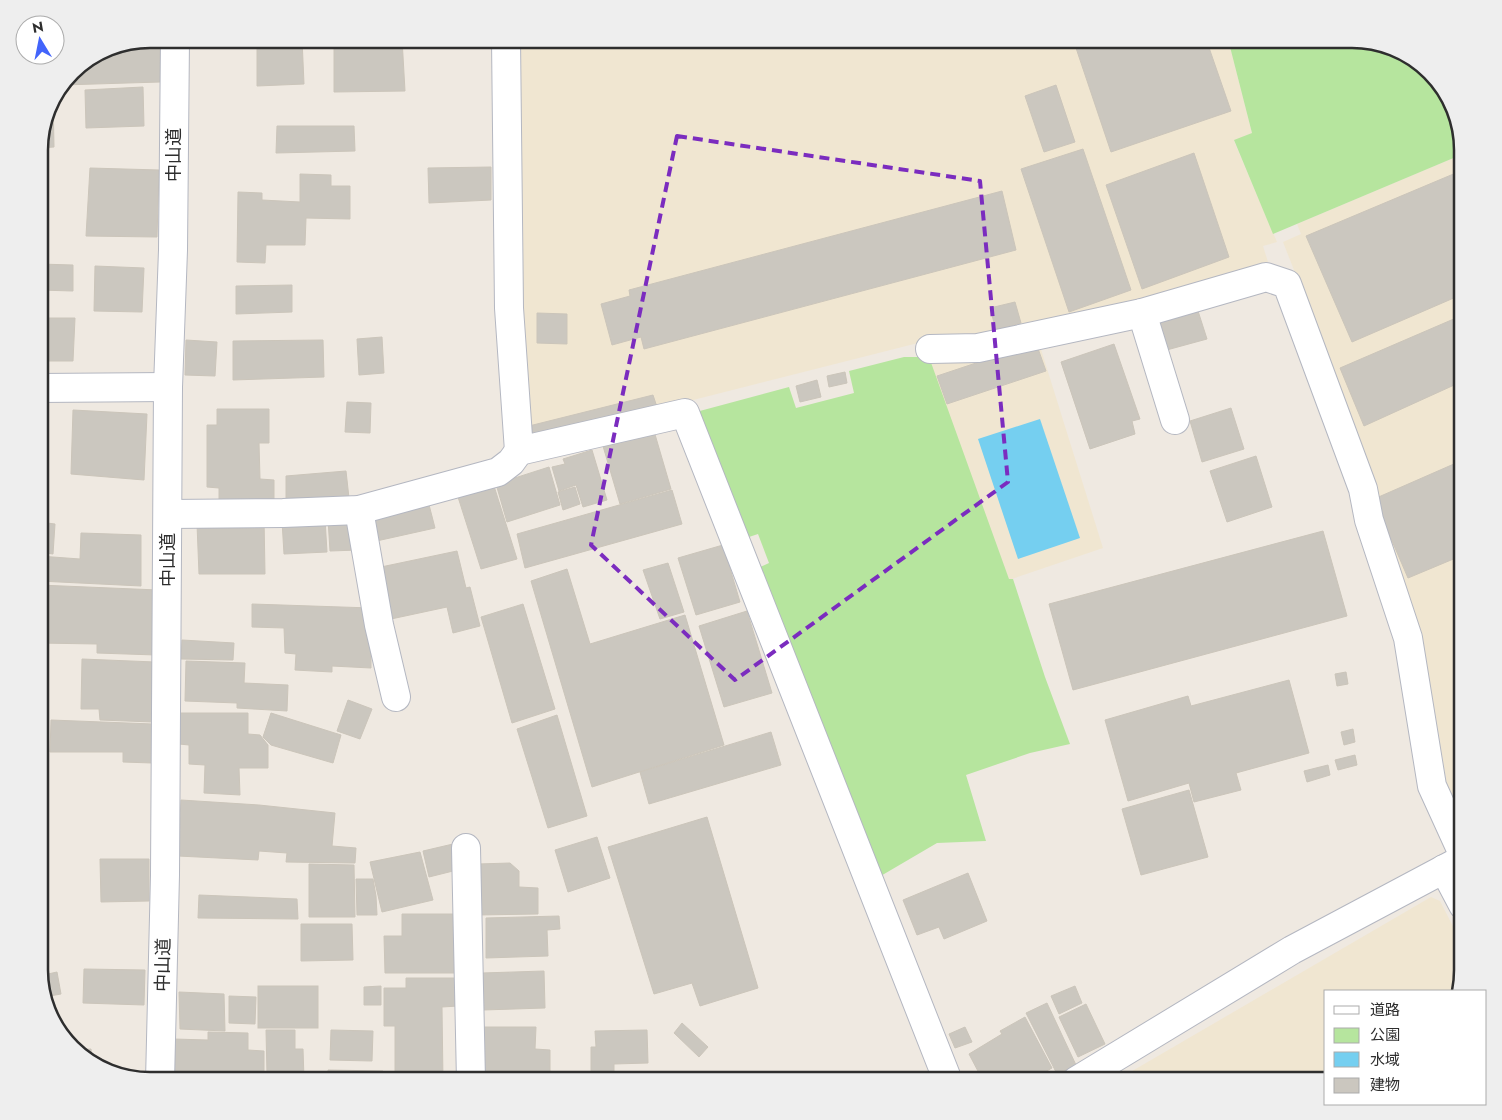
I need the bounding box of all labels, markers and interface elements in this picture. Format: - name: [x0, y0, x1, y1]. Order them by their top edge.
- north arrow: [15, 15, 65, 65]
- text: N: [31, 16, 45, 38]
- street label: 中山道: [161, 128, 187, 182]
- street label: 中山道: [155, 533, 181, 587]
- street label: 中山道: [150, 938, 176, 992]
- legend: [1324, 990, 1487, 1105]
- text: 道路: [1370, 999, 1400, 1021]
- text: 公園: [1370, 1024, 1400, 1046]
- text: 水域: [1370, 1049, 1400, 1071]
- text: 建物: [1370, 1074, 1400, 1096]

